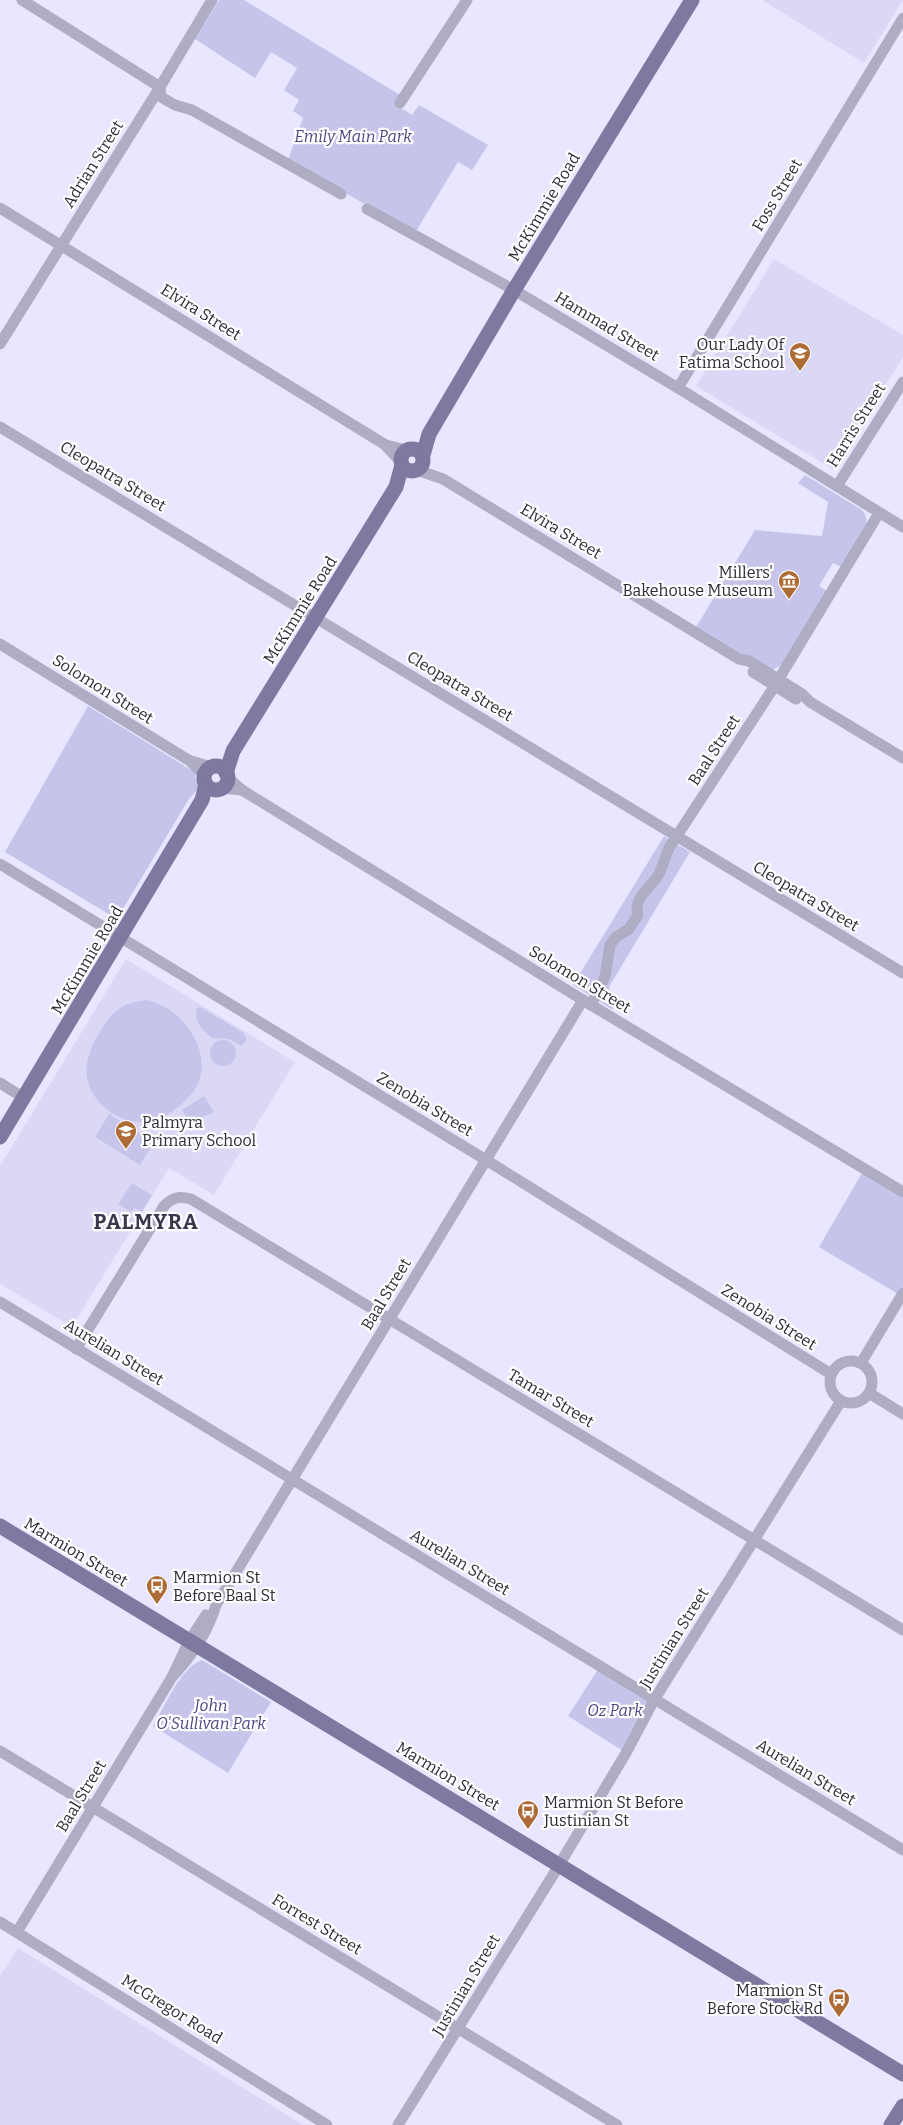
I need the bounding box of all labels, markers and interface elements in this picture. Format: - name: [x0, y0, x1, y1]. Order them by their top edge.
- street label: Adrian Street: [59, 117, 127, 211]
- park label: Emily Main Park: [294, 127, 412, 146]
- street label: McKimmie Road: [504, 149, 584, 265]
- street label: Foss Street: [748, 155, 806, 235]
- street label: Elvira Street: [157, 280, 245, 344]
- street label: Hammad Street: [551, 287, 663, 365]
- place label: Our Lady Of Fatima School: [679, 335, 785, 372]
- school or university icon: Our Lady Of Fatima School: [788, 341, 812, 372]
- street label: Harris Street: [823, 379, 890, 471]
- street label: Cleopatra Street: [57, 437, 170, 515]
- street label: Elvira Street: [517, 499, 605, 563]
- street label: McKimmie Road: [259, 552, 341, 667]
- place label: Millers' Bakehouse Museum: [623, 563, 773, 600]
- museum icon: Millers' Bakehouse Museum: [777, 569, 801, 600]
- street label: Cleopatra Street: [404, 647, 517, 725]
- street label: Solomon Street: [49, 650, 157, 728]
- street label: Baal Street: [684, 711, 744, 789]
- street label: Cleopatra Street: [750, 857, 863, 935]
- street label: McKimmie Road: [47, 902, 127, 1018]
- street label: Solomon Street: [526, 941, 635, 1017]
- street label: Zenobia Street: [373, 1068, 477, 1140]
- place label: Palmyra Primary School: [142, 1113, 257, 1150]
- school or university icon: Palmyra Primary School: [114, 1119, 138, 1150]
- district label: PALMYRA: [93, 1209, 199, 1235]
- street label: Baal Street: [357, 1254, 415, 1333]
- street label: Zenobia Street: [718, 1280, 820, 1354]
- street label: Aurelian Street: [61, 1315, 167, 1389]
- street label: Tamar Street: [505, 1365, 597, 1431]
- street label: Marmion Street: [21, 1514, 131, 1590]
- street label: Aurelian Street: [407, 1525, 513, 1599]
- place label: Marmion St Before Baal St: [173, 1568, 276, 1605]
- bus stop icon: Marmion St Before Baal St: [145, 1574, 169, 1605]
- street label: Justinian Street: [635, 1584, 713, 1693]
- park label: John O'Sullivan Park: [156, 1696, 266, 1733]
- park label: Oz Park: [587, 1701, 643, 1720]
- street label: Aurelian Street: [753, 1735, 859, 1809]
- street label: Marmion Street: [393, 1738, 503, 1814]
- street label: Baal Street: [52, 1756, 110, 1835]
- place label: Marmion St Before Justinian St: [543, 1793, 683, 1830]
- bus stop icon: Marmion St Before Justinian St: [516, 1799, 540, 1830]
- street label: Forrest Street: [269, 1890, 366, 1958]
- street label: Justinian Street: [428, 1931, 504, 2040]
- street label: McGregor Road: [118, 1970, 226, 2048]
- place label: Marmion St Before Stock Rd: [707, 1981, 824, 2018]
- bus stop icon: Marmion St Before Stock Rd: [827, 1987, 851, 2018]

